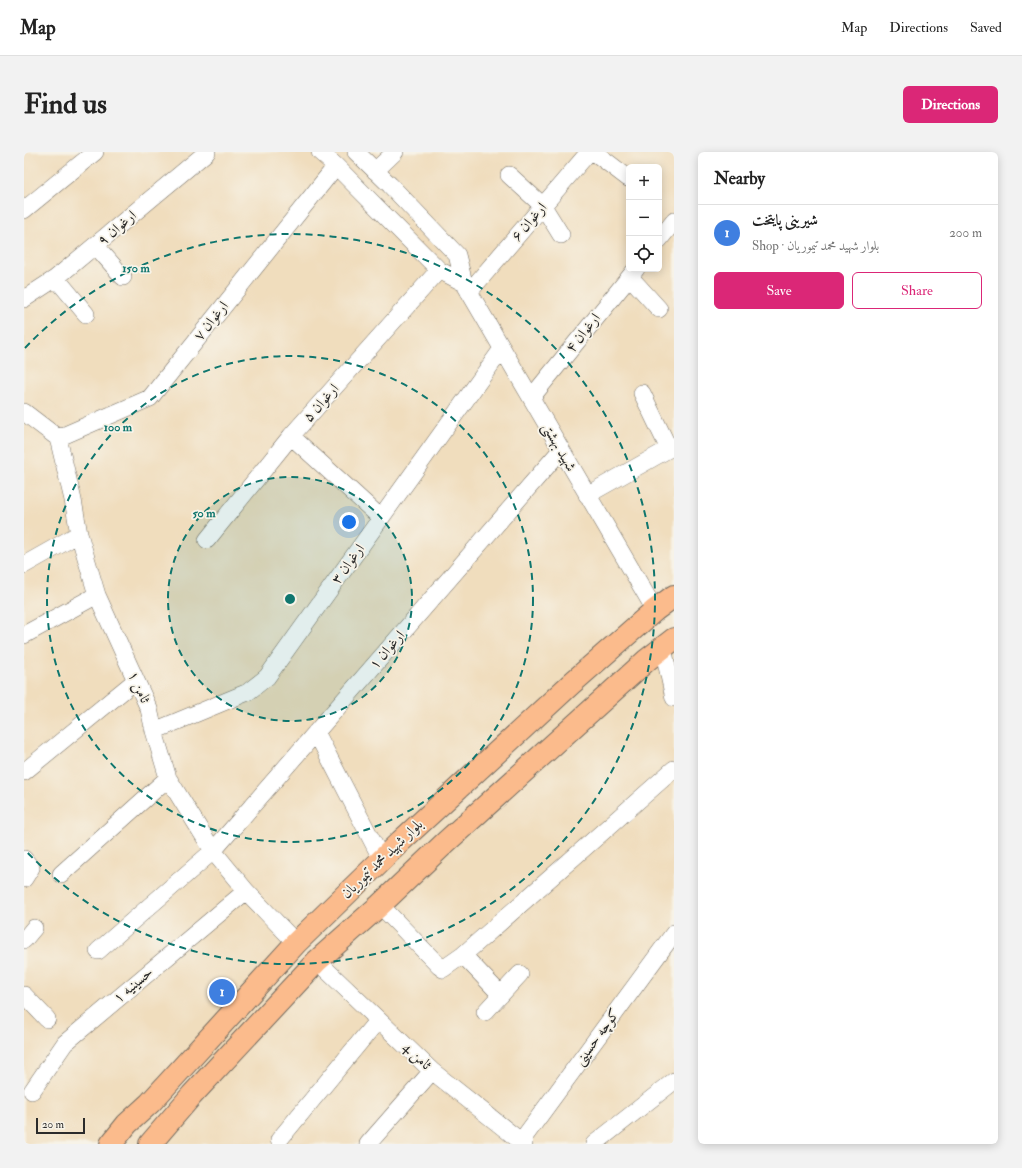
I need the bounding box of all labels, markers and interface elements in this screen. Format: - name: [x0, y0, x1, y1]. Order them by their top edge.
- text: Map: [20, 16, 56, 40]
- text: Map: [841, 19, 867, 36]
- text: Directions: [889, 19, 948, 36]
- text: Saved: [970, 19, 1002, 36]
- button: Directions: [903, 86, 998, 123]
- text: Find us: [24, 87, 107, 122]
- map controls: [626, 164, 662, 272]
- button: +: [626, 164, 662, 200]
- text: Nearby: [714, 168, 765, 189]
- street label: ارغوان ۶: [507, 199, 551, 245]
- button: −: [626, 200, 662, 236]
- street label: ارغوان ۹: [94, 206, 140, 250]
- text: شیرینی پایتخت: [752, 211, 818, 230]
- text: 1: [725, 225, 729, 241]
- text: 200 m: [949, 225, 982, 241]
- button: locate: [626, 236, 662, 272]
- text: Shop · بلوار شهید محمد تیموریان: [752, 238, 879, 254]
- text: 150 m: [122, 261, 150, 276]
- button: Save: [714, 272, 844, 309]
- button: Share: [852, 272, 982, 309]
- street label: ارغوان ۷: [189, 297, 233, 345]
- street label: ارغوان ۴: [561, 309, 605, 357]
- street label: ارغوان ۵: [299, 380, 343, 426]
- street label: شهید بهشتی: [537, 419, 581, 475]
- text: 100 m: [104, 420, 133, 435]
- text: 50 m: [192, 506, 216, 521]
- your location: [339, 512, 359, 532]
- street label: ارغوان ۳: [327, 540, 369, 588]
- centre of rings: [283, 592, 297, 606]
- street label: ارغوان ۱: [365, 627, 409, 673]
- street label: ثامن ۱: [123, 668, 155, 706]
- street label: بلوار شهید محمد تیموریان: [337, 815, 427, 903]
- street label: حسینیه ۱: [109, 963, 157, 1007]
- pin: 1: [209, 977, 235, 1007]
- street label: کوچه حسینی: [570, 1005, 625, 1070]
- street label: ثامن 4: [399, 1038, 436, 1074]
- scale bar: [36, 1116, 85, 1135]
- text: 20 m: [42, 1118, 64, 1131]

